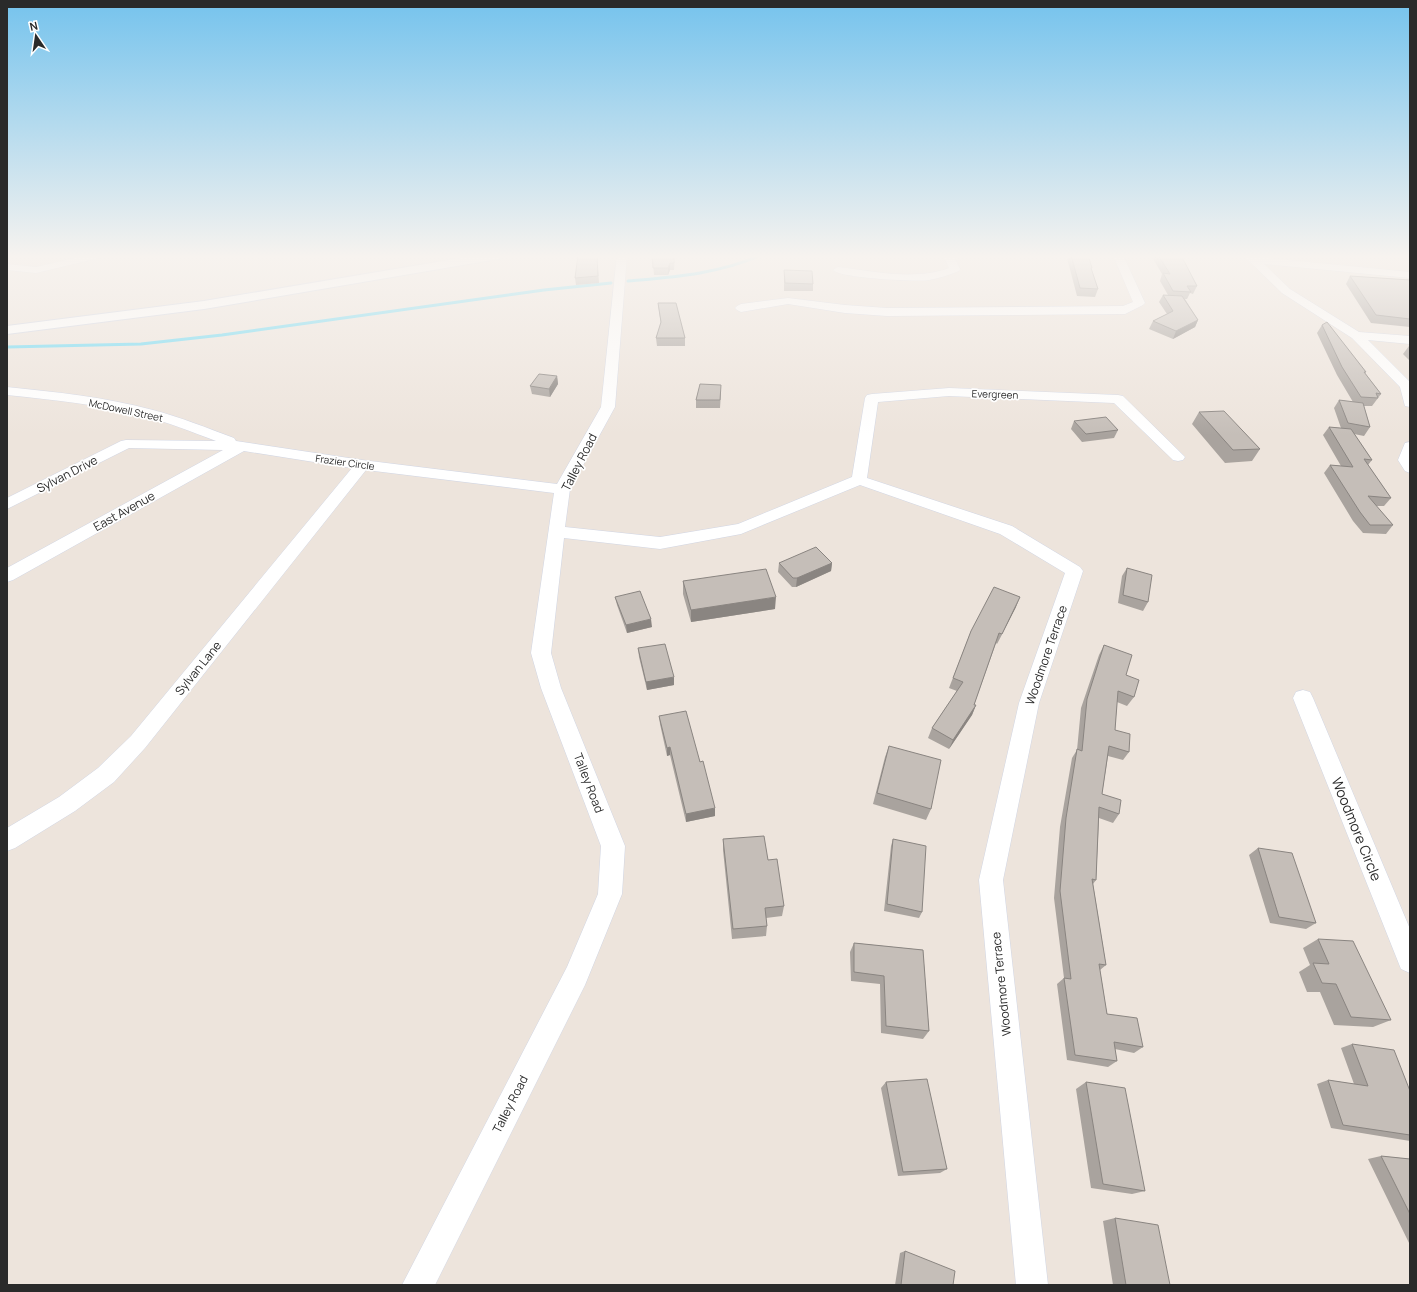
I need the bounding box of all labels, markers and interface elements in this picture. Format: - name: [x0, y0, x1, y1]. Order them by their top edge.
- north arrow: [16, 16, 56, 56]
- text: N: [28, 18, 39, 34]
- street label: Evergreen: [971, 386, 1019, 402]
- street label: McDowell Street: [88, 395, 164, 425]
- street label: Talley Road: [557, 430, 601, 494]
- street label: Sylvan Drive: [34, 451, 100, 497]
- street label: Frazier Circle: [314, 451, 376, 473]
- street label: East Avenue: [90, 487, 158, 535]
- street label: Woodmore Terrace: [1021, 603, 1071, 707]
- street label: Sylvan Lane: [171, 637, 225, 699]
- street label: Talley Road: [570, 751, 608, 815]
- street label: Woodmore Circle: [1328, 774, 1386, 884]
- street label: Woodmore Terrace: [987, 931, 1015, 1037]
- street label: Talley Road: [488, 1072, 532, 1136]

